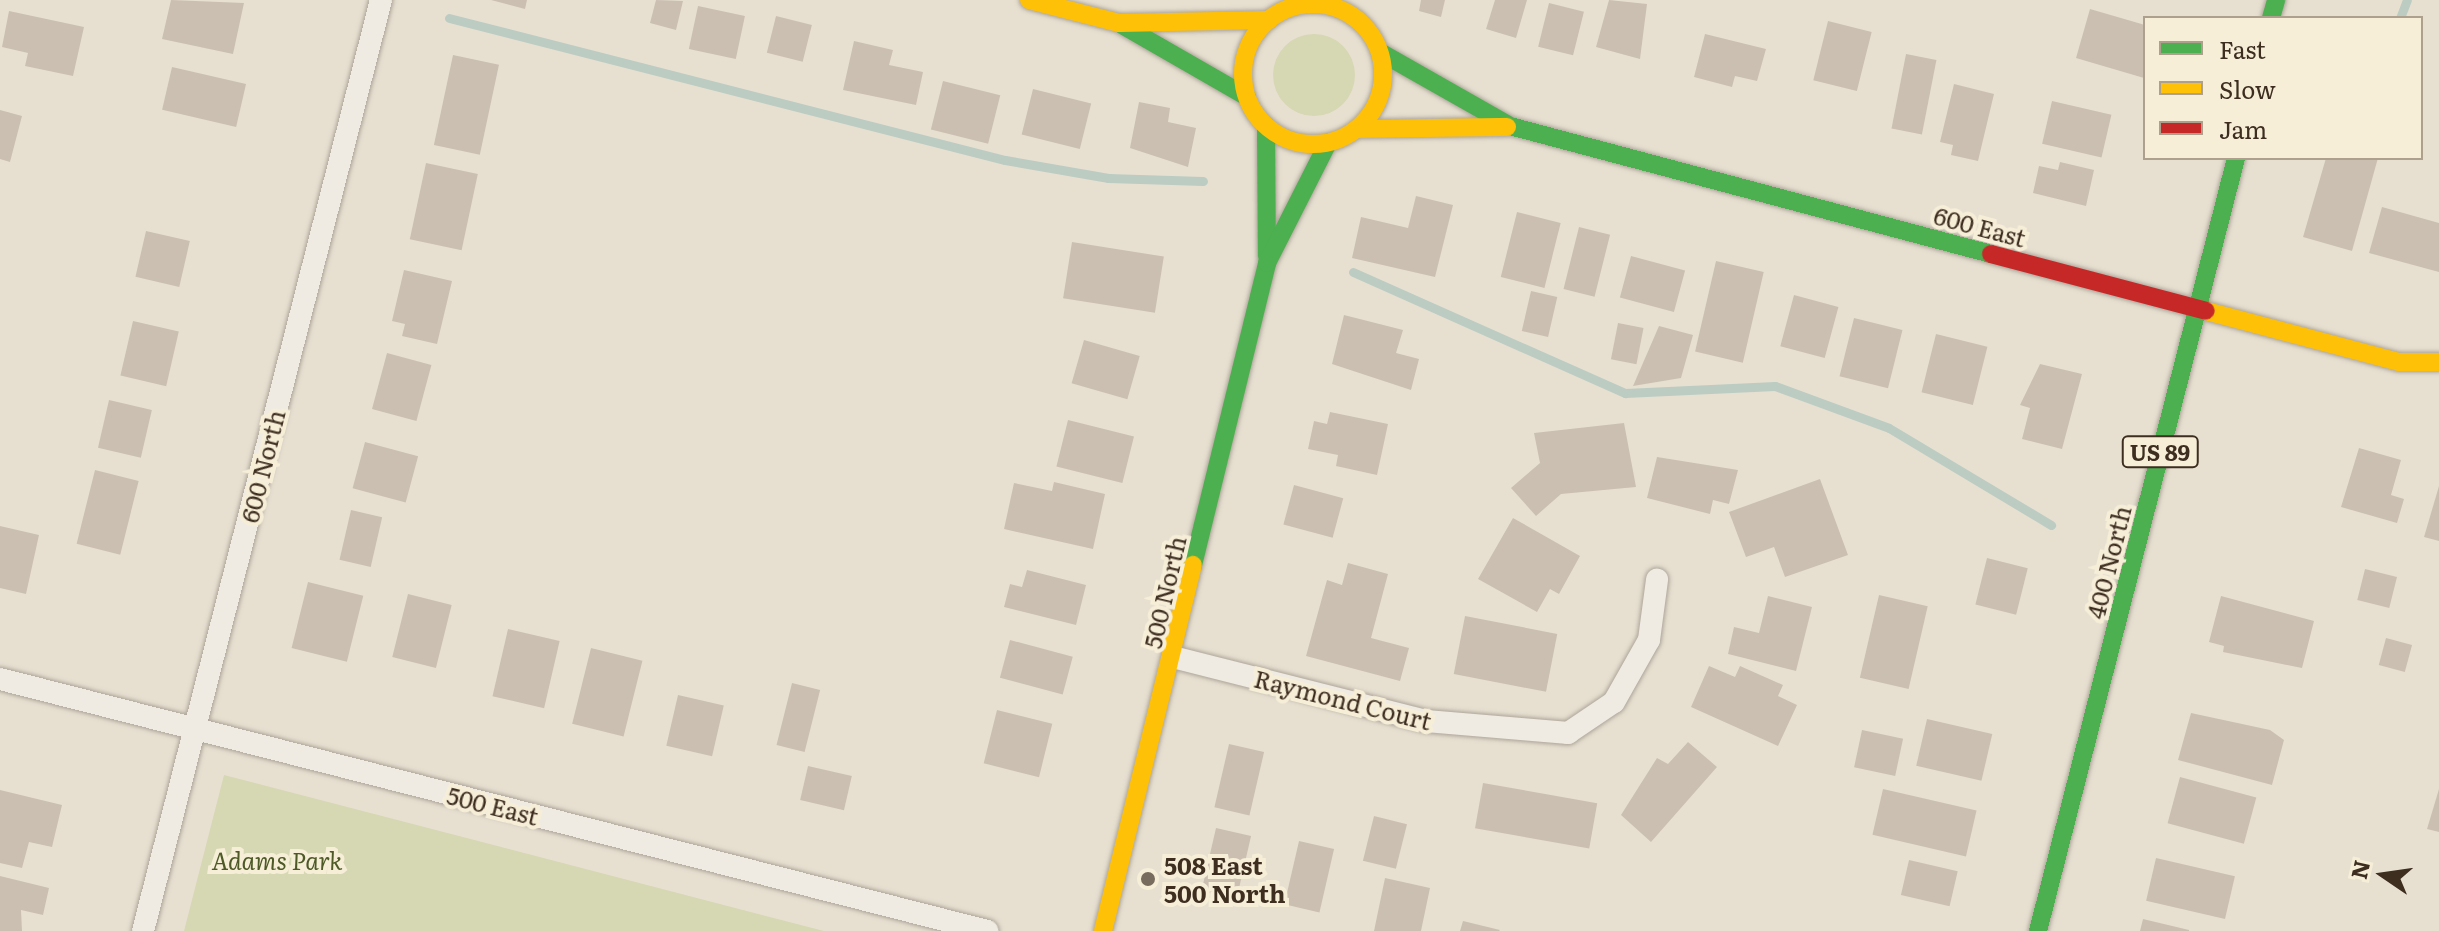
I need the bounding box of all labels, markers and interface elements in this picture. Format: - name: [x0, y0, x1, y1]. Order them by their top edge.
- legend: [2143, 16, 2423, 160]
- text: Fast: [2219, 31, 2266, 66]
- text: Slow: [2219, 71, 2276, 106]
- text: Jam: [2219, 111, 2267, 146]
- street label: 600 East: [1931, 200, 2029, 252]
- street label: 600 North: [234, 407, 290, 525]
- road number: US 89: [2120, 434, 2200, 470]
- street label: 400 North: [2080, 503, 2136, 621]
- street label: 500 North: [1137, 533, 1191, 651]
- street label: Raymond Court: [1251, 663, 1435, 735]
- street label: 500 East: [444, 780, 542, 830]
- north arrow: [2343, 835, 2423, 915]
- park label: Adams Park: [212, 846, 342, 874]
- place label: 508 East 500 North: [1164, 851, 1285, 907]
- text: N: [2341, 857, 2377, 882]
- marker: 508 East 500 North: [1139, 870, 1157, 888]

